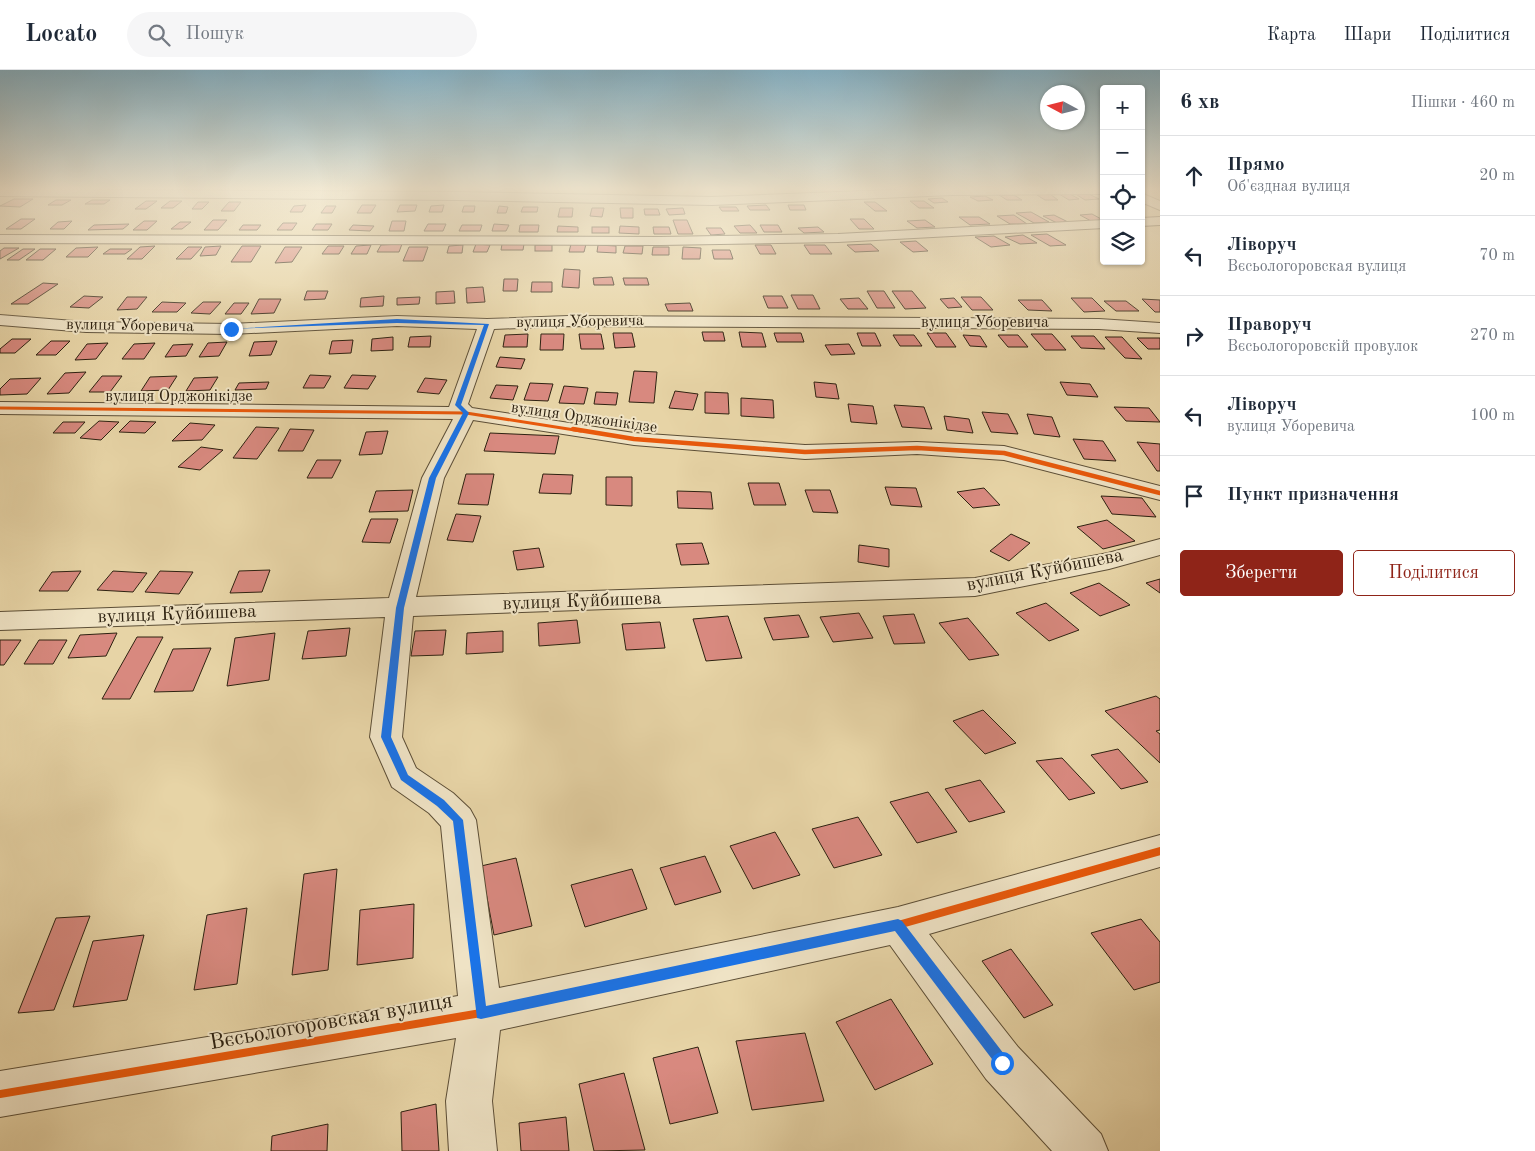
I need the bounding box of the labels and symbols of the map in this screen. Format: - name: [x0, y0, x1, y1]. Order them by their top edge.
- north arrow: [1040, 85, 1085, 130]
- street label: вулиця Уборевича: [516, 313, 644, 331]
- street label: вулиця Уборевича: [921, 315, 1049, 331]
- street label: вулиця Уборевича: [66, 317, 194, 335]
- route end: [220, 318, 243, 341]
- street label: вулиця Орджонікідзе: [105, 389, 253, 405]
- street label: вулиця Орджонікідзе: [510, 400, 658, 436]
- street label: вулиця Куйбишева: [965, 546, 1125, 595]
- street label: вулиця Куйбишева: [502, 590, 662, 614]
- street label: вулиця Куйбишева: [97, 603, 257, 627]
- street label: Вєсьологоровская вулиця: [208, 990, 454, 1054]
- route start: [991, 1052, 1014, 1075]

